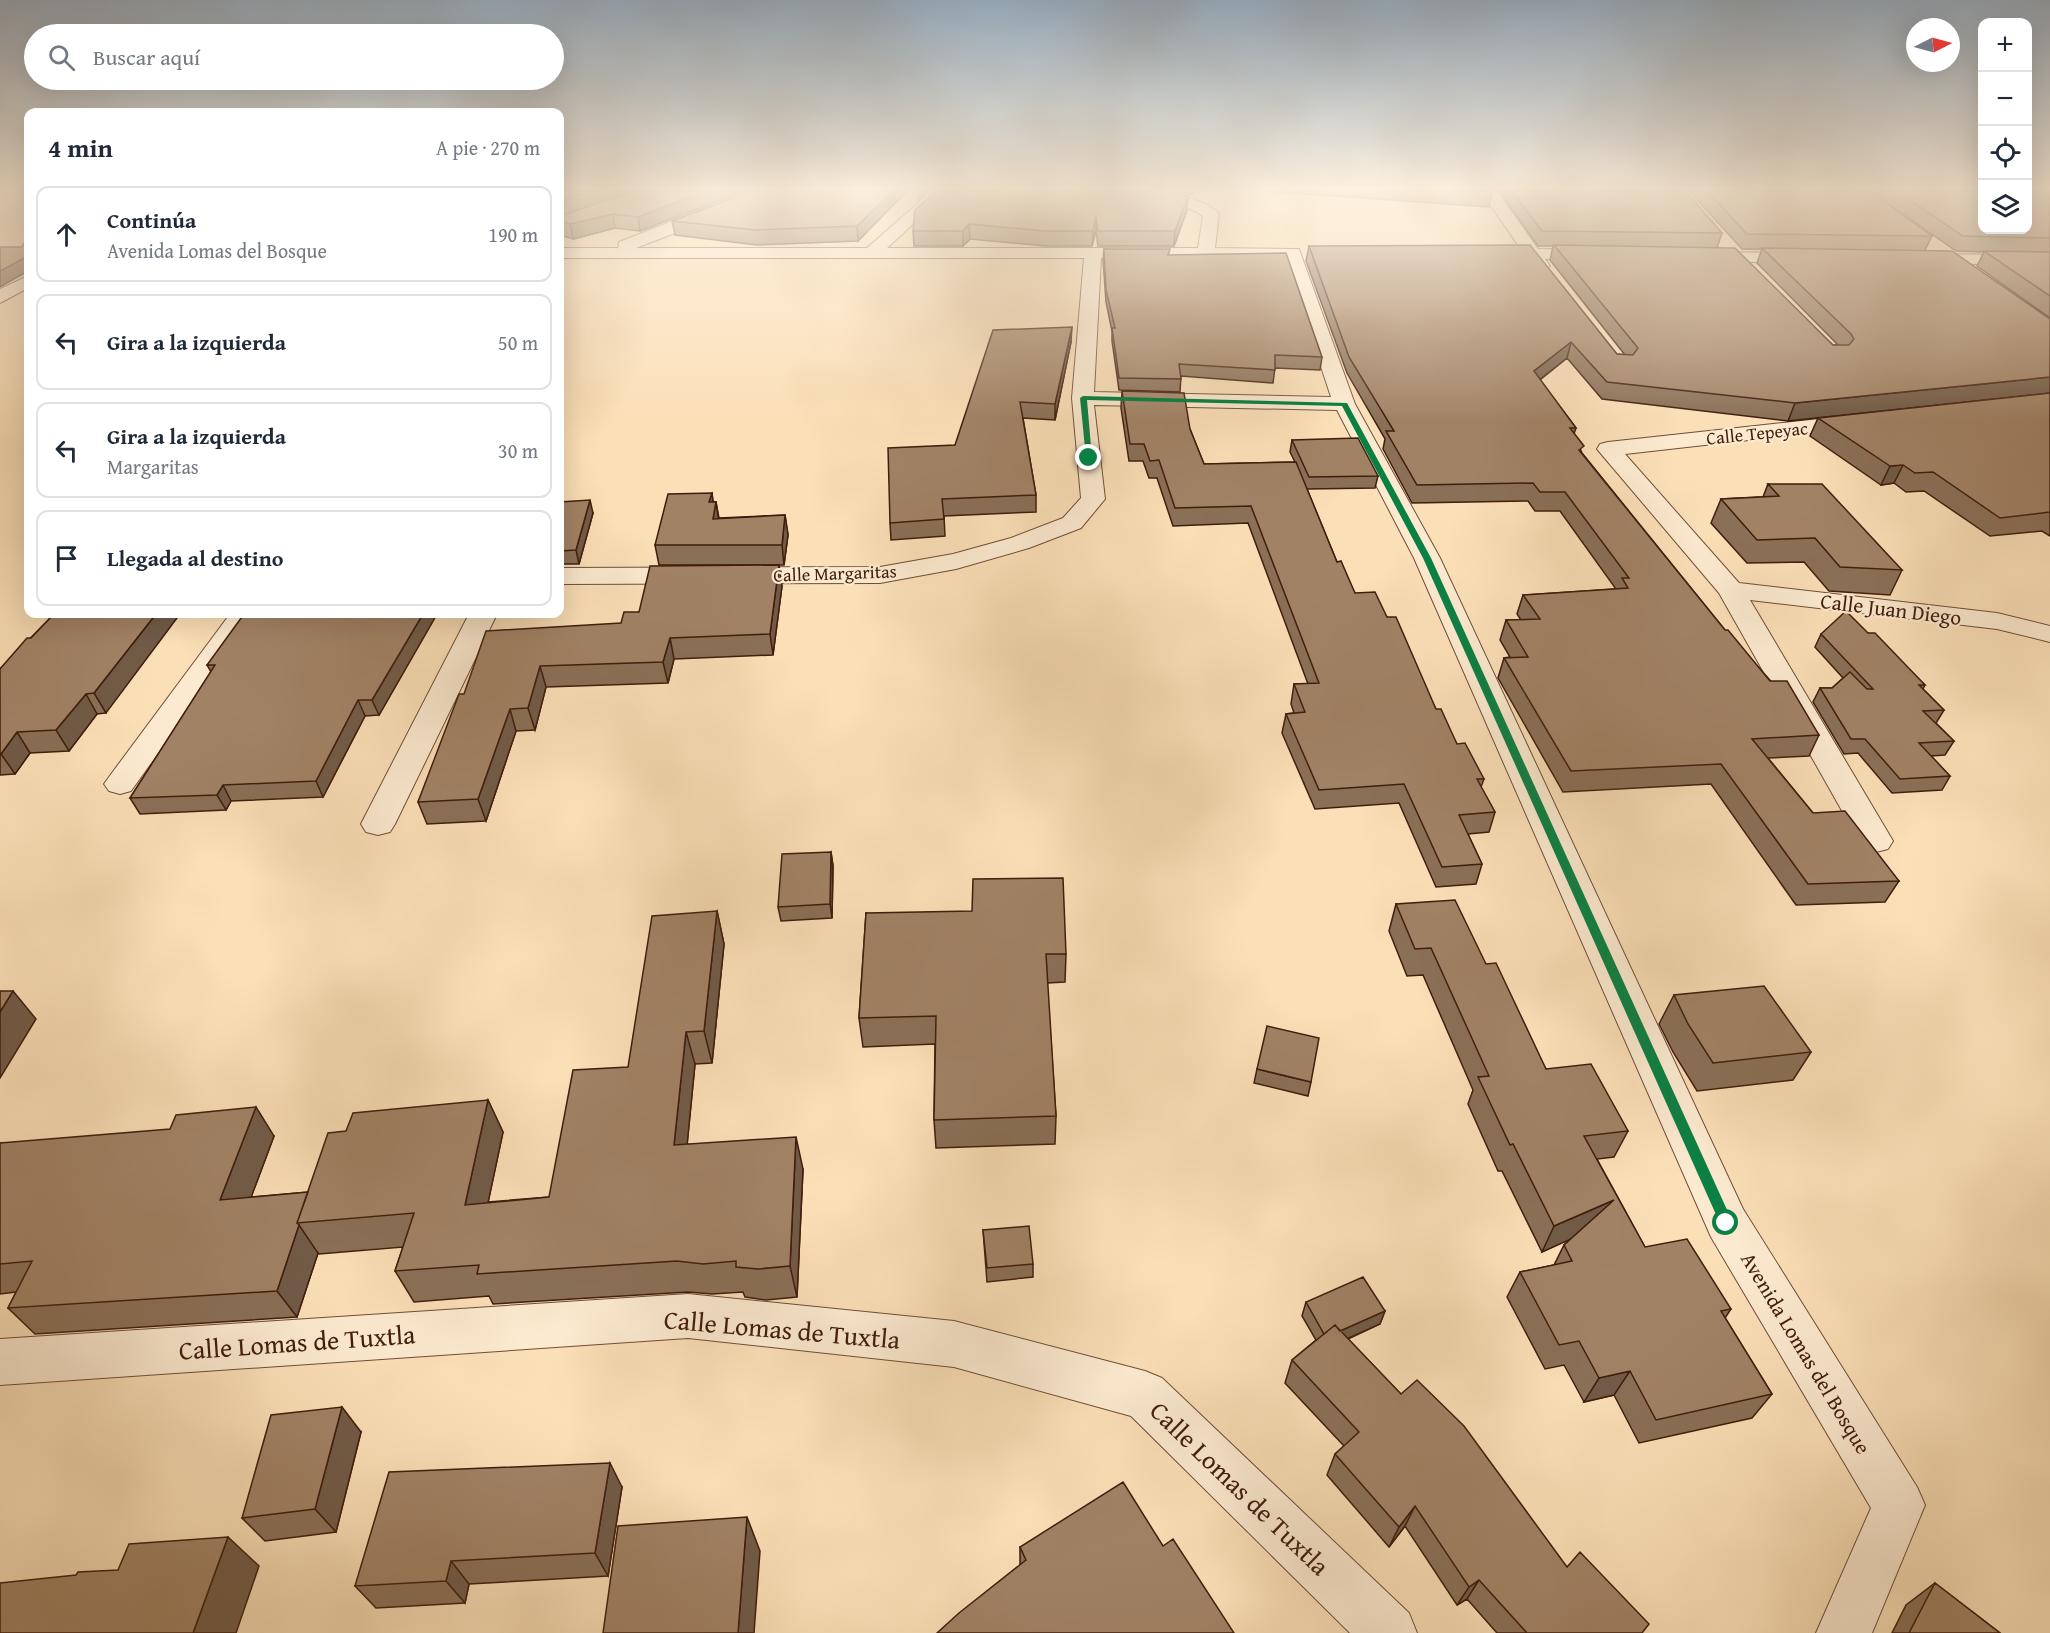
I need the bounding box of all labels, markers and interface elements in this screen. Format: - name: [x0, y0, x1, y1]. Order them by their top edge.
- north arrow: [1906, 18, 1960, 72]
- map controls: [1978, 18, 2032, 234]
- button: +: [1978, 18, 2032, 72]
- search box: [24, 24, 564, 90]
- icon: search: [45, 41, 78, 74]
- text: Buscar aquí: [93, 41, 200, 73]
- button: −: [1978, 72, 2032, 126]
- button: locate: [1978, 126, 2032, 180]
- text: 4 min: [48, 128, 113, 167]
- text: A pie · 270 m: [436, 133, 540, 162]
- button: layers: [1978, 180, 2032, 234]
- text: Continúa: [107, 204, 196, 236]
- icon: ahead: [50, 218, 83, 251]
- text: 190 m: [488, 220, 538, 249]
- text: Avenida Lomas del Bosque: [107, 236, 327, 265]
- icon: left: [50, 326, 83, 359]
- text: Gira a la izquierda: [107, 326, 286, 358]
- text: 50 m: [498, 328, 538, 357]
- street label: Calle Tepeyac: [1705, 414, 1809, 452]
- text: Gira a la izquierda: [107, 420, 286, 452]
- icon: left: [50, 434, 83, 467]
- text: 30 m: [498, 436, 538, 465]
- route end: [1075, 444, 1101, 470]
- text: Margaritas: [107, 452, 199, 481]
- icon: arrive: [50, 542, 83, 575]
- text: Llegada al destino: [107, 542, 283, 574]
- street label: Calle Margaritas: [773, 557, 897, 589]
- street label: Calle Juan Diego: [1819, 585, 1963, 633]
- route start: [1712, 1209, 1738, 1235]
- street label: Avenida Lomas del Bosque: [1733, 1246, 1879, 1460]
- street label: Calle Lomas de Tuxtla: [662, 1299, 902, 1359]
- street label: Calle Lomas de Tuxtla: [177, 1314, 417, 1370]
- street label: Calle Lomas de Tuxtla: [1141, 1392, 1339, 1585]

